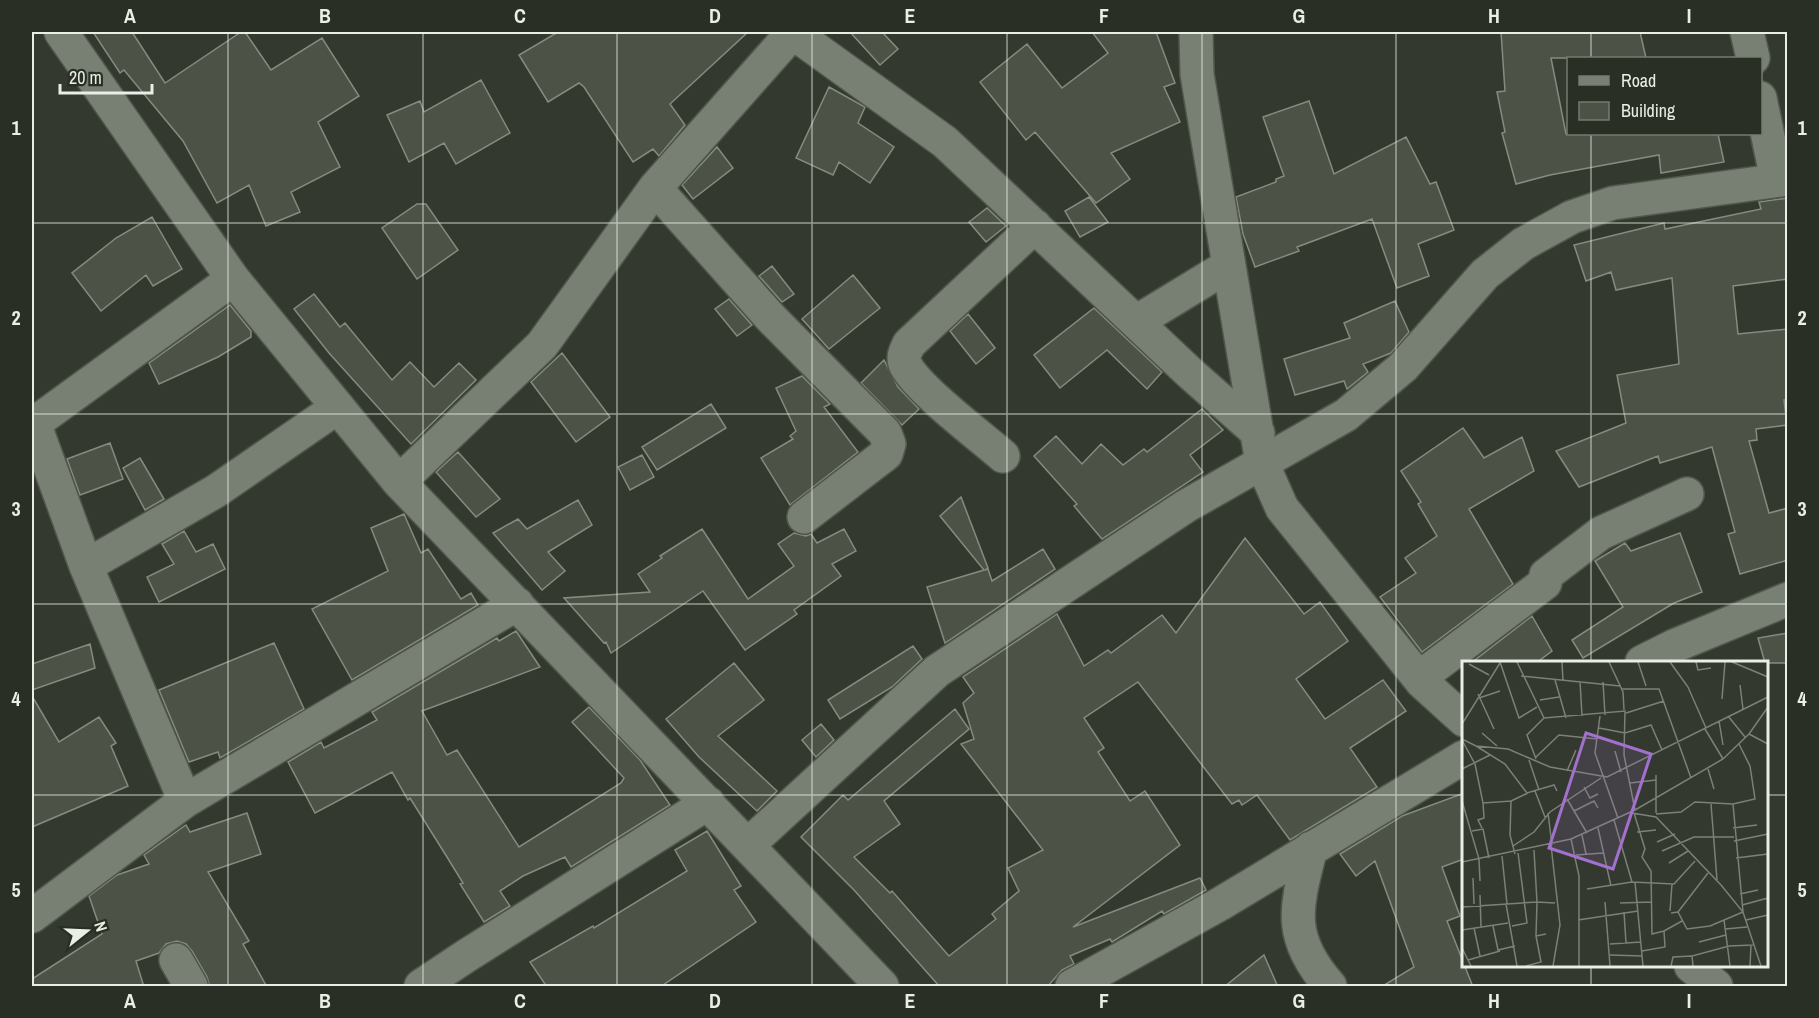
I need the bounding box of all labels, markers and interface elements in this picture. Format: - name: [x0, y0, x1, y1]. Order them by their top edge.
- text: A: [124, 2, 136, 29]
- text: B: [319, 2, 331, 29]
- text: C: [514, 2, 526, 29]
- text: D: [709, 2, 721, 29]
- text: E: [905, 2, 916, 29]
- text: F: [1099, 2, 1109, 29]
- text: G: [1293, 2, 1305, 29]
- text: H: [1488, 2, 1500, 29]
- text: I: [1687, 2, 1691, 29]
- scale bar: [60, 57, 152, 95]
- legend: [1567, 57, 1762, 135]
- text: 20 m: [69, 65, 102, 90]
- text: Road: [1621, 68, 1656, 93]
- text: Building: [1621, 98, 1676, 123]
- text: 1: [11, 114, 21, 141]
- text: 1: [1797, 114, 1807, 141]
- text: 2: [11, 304, 21, 331]
- text: 2: [1797, 304, 1807, 331]
- text: 3: [11, 495, 21, 522]
- text: 3: [1797, 495, 1807, 522]
- inset map: [1462, 661, 1768, 967]
- text: 4: [11, 685, 21, 712]
- text: 4: [1797, 685, 1807, 712]
- text: 5: [11, 876, 21, 903]
- text: 5: [1797, 876, 1807, 903]
- north arrow: [57, 901, 117, 961]
- text: N: [89, 918, 113, 934]
- text: A: [124, 987, 136, 1014]
- text: B: [319, 987, 331, 1014]
- text: C: [514, 987, 526, 1014]
- text: D: [709, 987, 721, 1014]
- text: E: [905, 987, 916, 1014]
- text: F: [1099, 987, 1109, 1014]
- text: G: [1293, 987, 1305, 1014]
- text: H: [1488, 987, 1500, 1014]
- text: I: [1687, 987, 1691, 1014]

